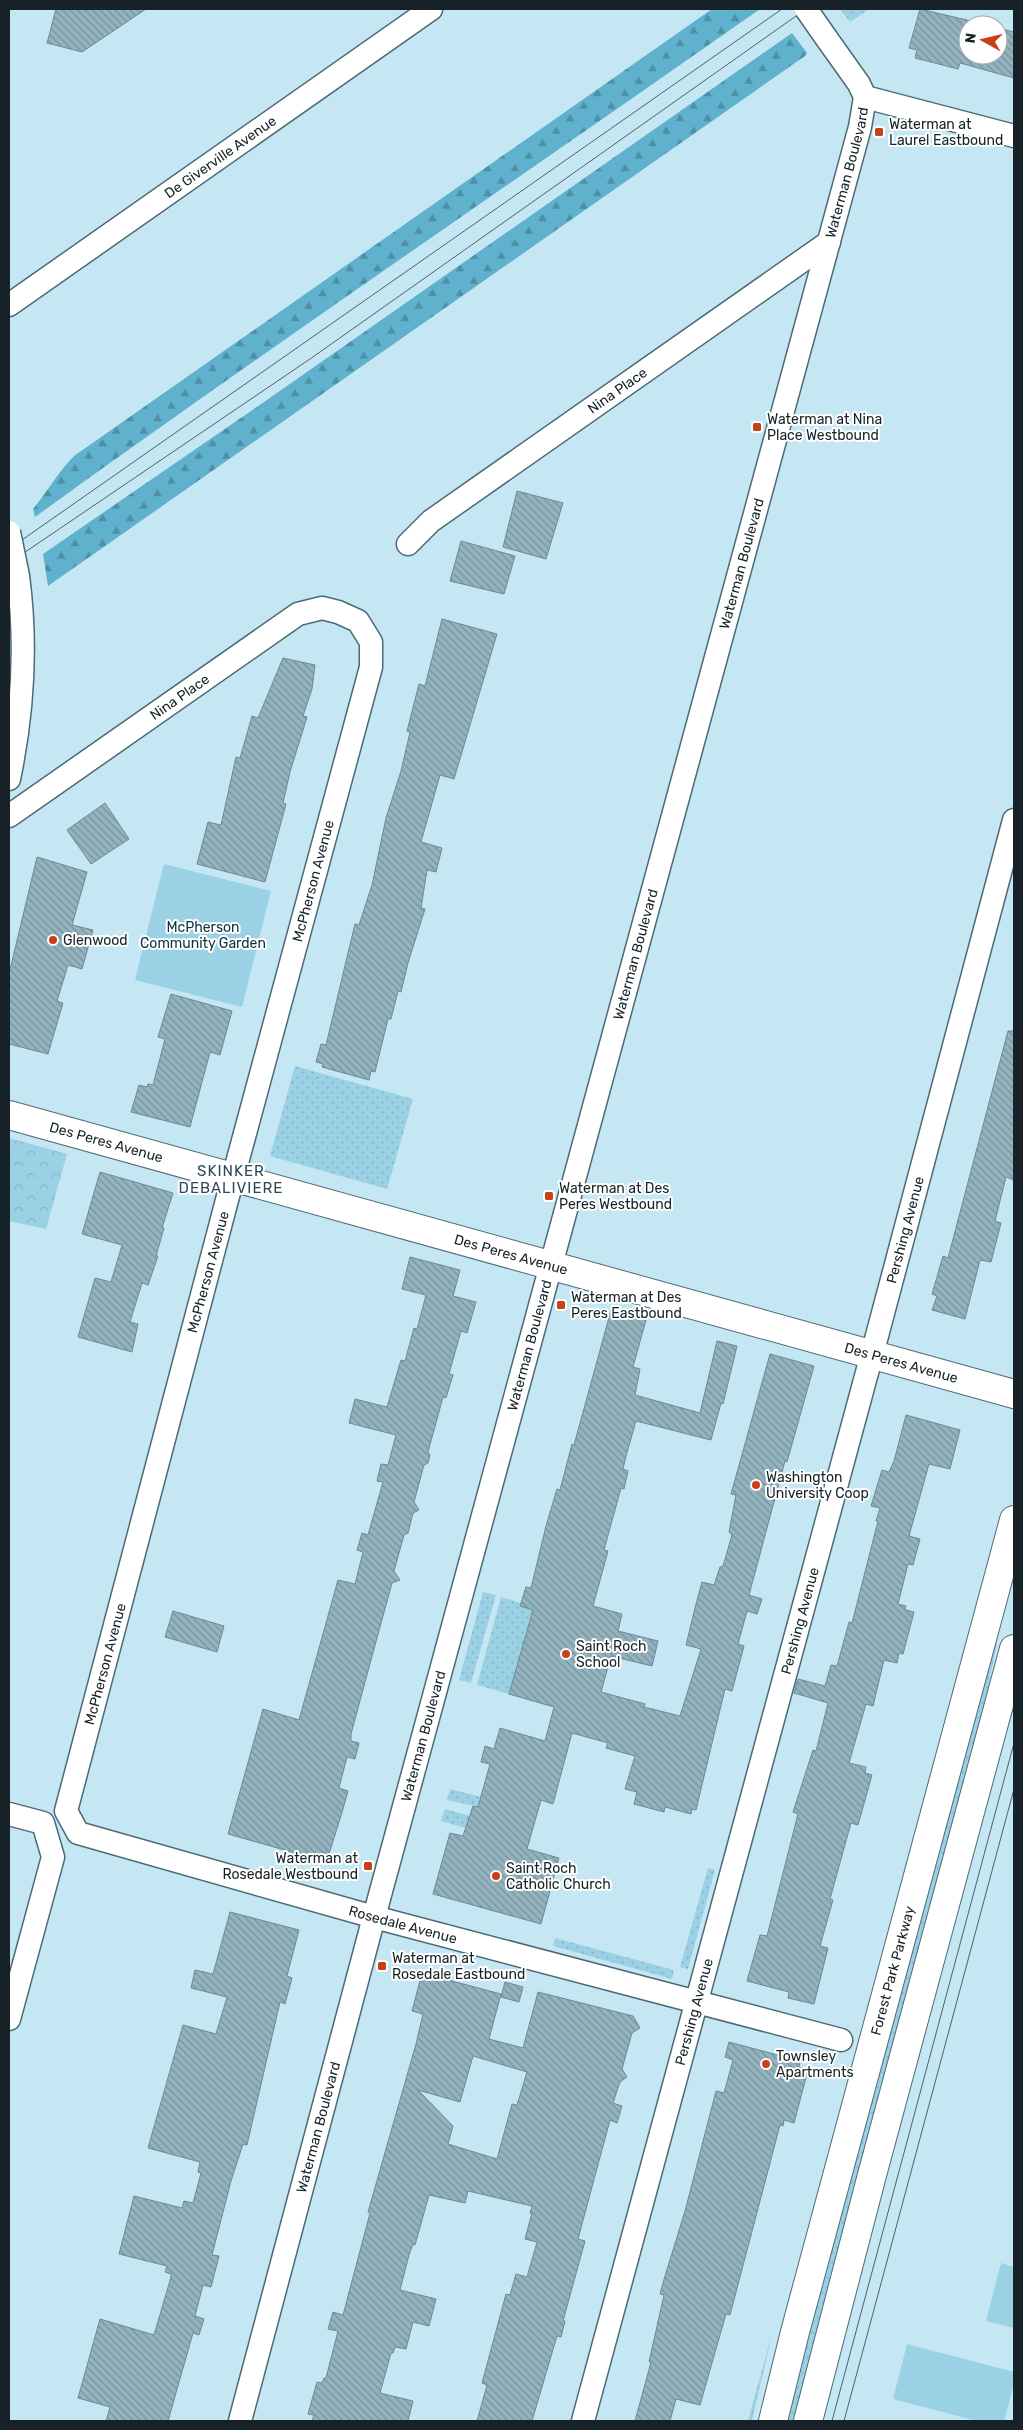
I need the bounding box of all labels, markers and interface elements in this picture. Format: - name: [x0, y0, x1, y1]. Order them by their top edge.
- north arrow: [958, 15, 1008, 65]
- text: N: [962, 32, 980, 44]
- street label: Waterman Boulevard: [822, 106, 872, 240]
- street label: De Giverville Avenue: [161, 112, 280, 202]
- place label: Waterman at Laurel Eastbound: [889, 116, 1003, 149]
- marker: Waterman at Laurel Eastbound: [873, 126, 885, 138]
- street label: Nina Place: [585, 364, 651, 417]
- place label: Waterman at Nina Place Westbound: [767, 411, 882, 444]
- marker: Waterman at Nina Place Westbound: [751, 421, 763, 433]
- street label: Waterman Boulevard: [716, 496, 768, 631]
- street label: Nina Place: [147, 671, 213, 724]
- street label: McPherson Avenue: [289, 818, 338, 944]
- street label: Waterman Boulevard: [610, 887, 662, 1022]
- park label: McPherson Community Garden: [140, 919, 266, 952]
- place label: Glenwood: [63, 932, 128, 949]
- marker: Glenwood: [47, 934, 59, 946]
- street label: Des Peres Avenue: [47, 1119, 165, 1166]
- district label: SKINKER DEBALIVIERE: [179, 1162, 283, 1197]
- street label: Pershing Avenue: [883, 1174, 928, 1285]
- place label: Waterman at Des Peres Westbound: [559, 1180, 672, 1213]
- marker: Waterman at Des Peres Westbound: [543, 1190, 555, 1202]
- street label: McPherson Avenue: [184, 1209, 233, 1335]
- street label: Des Peres Avenue: [452, 1231, 570, 1279]
- street label: Waterman Boulevard: [504, 1278, 556, 1413]
- place label: Waterman at Des Peres Eastbound: [571, 1289, 682, 1322]
- marker: Waterman at Des Peres Eastbound: [555, 1299, 567, 1311]
- street label: Des Peres Avenue: [842, 1339, 960, 1387]
- place label: Washington University Coop: [766, 1469, 869, 1502]
- marker: Washington University Coop: [750, 1479, 762, 1491]
- street label: Pershing Avenue: [778, 1565, 823, 1676]
- street label: McPherson Avenue: [81, 1601, 130, 1727]
- place label: Saint Roch School: [576, 1638, 646, 1671]
- marker: Saint Roch School: [560, 1648, 572, 1660]
- street label: Waterman Boulevard: [398, 1669, 449, 1804]
- place label: Waterman at Rosedale Westbound: [222, 1850, 359, 1883]
- marker: Waterman at Rosedale Westbound: [362, 1860, 374, 1872]
- place label: Saint Roch Catholic Church: [506, 1860, 611, 1893]
- marker: Saint Roch Catholic Church: [490, 1870, 502, 1882]
- street label: Rosedale Avenue: [347, 1902, 459, 1948]
- street label: Forest Park Parkway: [867, 1904, 919, 2037]
- place label: Waterman at Rosedale Eastbound: [392, 1950, 525, 1983]
- street label: Pershing Avenue: [672, 1956, 717, 2067]
- marker: Waterman at Rosedale Eastbound: [376, 1960, 388, 1972]
- place label: Townsley Apartments: [776, 2048, 854, 2081]
- marker: Townsley Apartments: [760, 2058, 772, 2070]
- street label: Waterman Boulevard: [293, 2060, 344, 2195]

